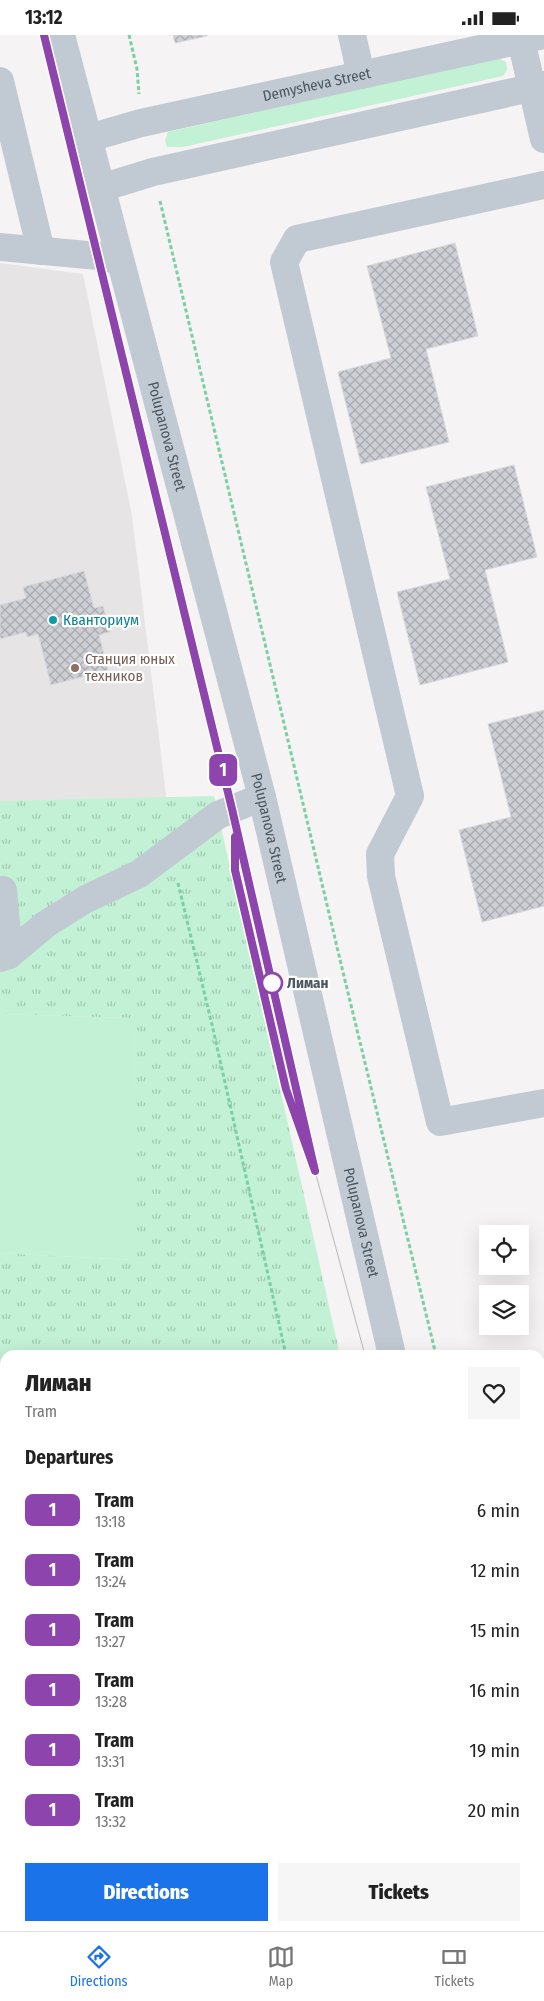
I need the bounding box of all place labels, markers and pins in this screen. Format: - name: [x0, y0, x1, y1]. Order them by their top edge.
- place label: Кванториум: [63, 611, 139, 629]
- marker: Кванториум: [47, 614, 59, 626]
- place label: Станция юных техников: [85, 650, 175, 685]
- marker: Станция юных техников: [69, 662, 81, 674]
- marker: Лиман: [261, 972, 283, 994]
- place label: Лиман: [287, 974, 329, 992]

